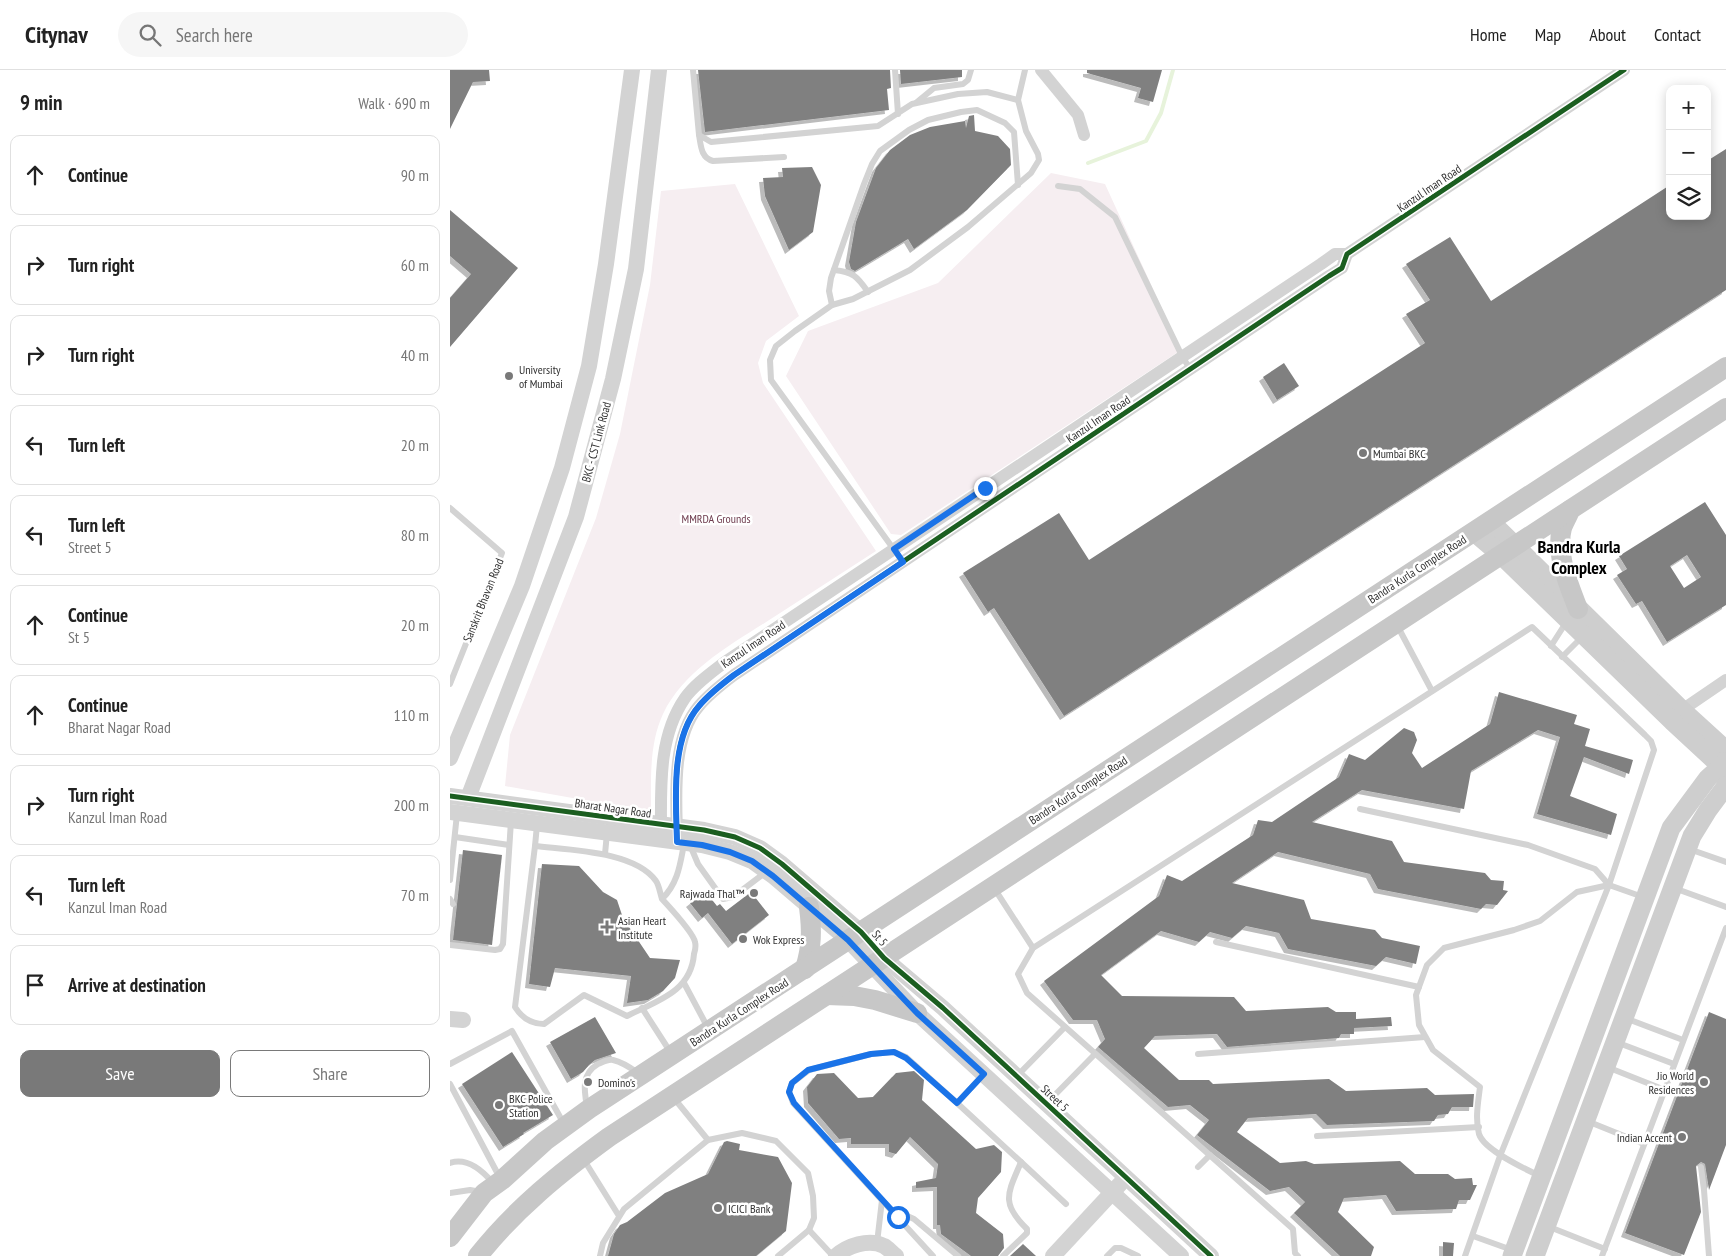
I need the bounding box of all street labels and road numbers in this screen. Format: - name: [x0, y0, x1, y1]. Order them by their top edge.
- street label: Kanzul Iman Road: [1394, 161, 1464, 215]
- street label: Kanzul Iman Road: [1063, 392, 1133, 446]
- street label: BKC - CST Link Road: [578, 400, 614, 484]
- street label: Bandra Kurla Complex Road: [1365, 532, 1469, 606]
- street label: Sanskrit Bhavan Road: [459, 556, 507, 644]
- street label: Kanzul Iman Road: [718, 617, 788, 671]
- street label: Bandra Kurla Complex Road: [1026, 753, 1130, 827]
- street label: Bharat Nagar Road: [574, 795, 652, 821]
- street label: St 5: [869, 927, 891, 949]
- street label: Bandra Kurla Complex Road: [687, 975, 791, 1049]
- street label: Street 5: [1038, 1081, 1072, 1115]

